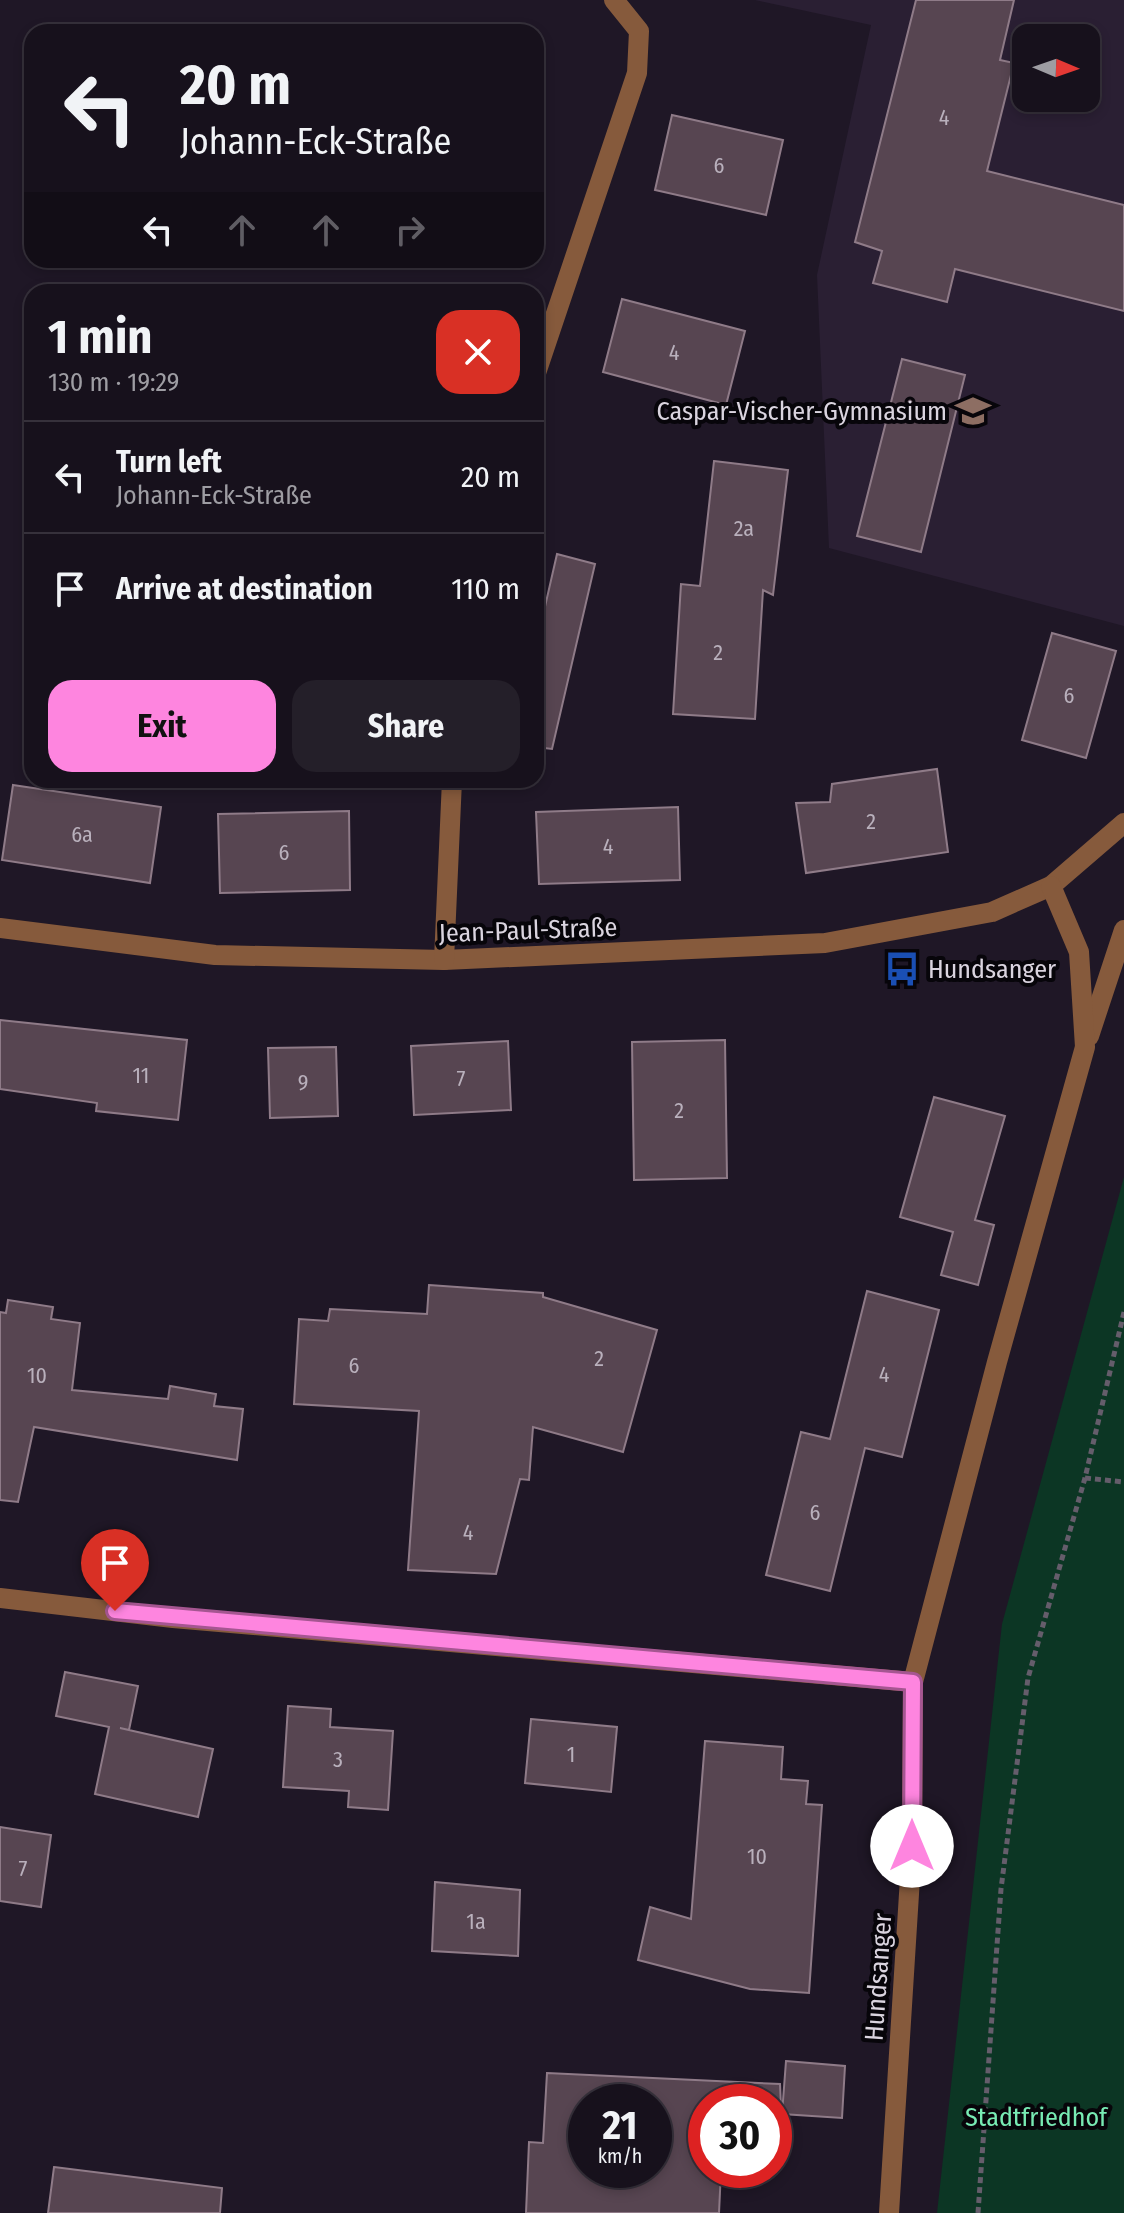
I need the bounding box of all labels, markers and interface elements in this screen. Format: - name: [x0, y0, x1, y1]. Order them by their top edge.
- north arrow: [1012, 24, 1100, 112]
- map controls: [1012, 24, 1100, 112]
- text: 20 m: [180, 52, 291, 119]
- icon: left: [48, 56, 152, 160]
- house number: 4: [939, 104, 950, 131]
- text: Johann-Eck-Straße: [180, 120, 451, 164]
- house number: 6: [714, 152, 725, 179]
- icon: left: [136, 208, 180, 252]
- icon: ahead: [220, 208, 264, 252]
- icon: ahead: [304, 208, 348, 252]
- icon: right: [388, 208, 432, 252]
- text: 1 min: [48, 308, 153, 366]
- button: close: [436, 310, 520, 394]
- house number: 4: [669, 339, 680, 366]
- text: 130 m · 19:29: [48, 367, 179, 398]
- school or university icon: Caspar-Vischer-Gymnasium: [954, 392, 992, 430]
- place label: Caspar-Vischer-Gymnasium: [657, 396, 947, 427]
- text: Turn left: [116, 444, 222, 480]
- icon: left: [48, 455, 92, 499]
- text: 20 m: [461, 459, 520, 495]
- text: Johann-Eck-Straße: [116, 480, 312, 511]
- house number: 2a: [734, 515, 754, 542]
- icon: arrive: [48, 567, 92, 611]
- text: Arrive at destination: [116, 571, 373, 607]
- text: 110 m: [451, 571, 520, 607]
- house number: 2: [713, 639, 723, 666]
- button: Exit: [48, 680, 276, 772]
- button: Share: [292, 680, 520, 772]
- house number: 6: [1064, 682, 1075, 709]
- house number: 2: [866, 808, 876, 835]
- house number: 6a: [71, 821, 93, 848]
- house number: 4: [603, 833, 614, 860]
- house number: 6: [279, 839, 290, 866]
- street label: Jean-Paul-Straße: [438, 912, 618, 949]
- bus stop icon: Hundsanger: [883, 950, 921, 988]
- place label: Hundsanger: [928, 954, 1056, 985]
- house number: 11: [133, 1062, 149, 1089]
- house number: 7: [457, 1065, 466, 1092]
- house number: 9: [298, 1069, 308, 1096]
- house number: 2: [674, 1097, 684, 1124]
- house number: 2: [594, 1345, 604, 1372]
- house number: 6: [349, 1352, 360, 1379]
- house number: 4: [879, 1361, 890, 1388]
- house number: 10: [27, 1362, 47, 1389]
- house number: 6: [810, 1499, 821, 1526]
- house number: 4: [463, 1519, 474, 1546]
- pin: [81, 1529, 149, 1611]
- icon: arrive: [93, 1541, 137, 1585]
- house number: 1: [567, 1741, 575, 1768]
- house number: 3: [333, 1746, 343, 1773]
- position arrow: [870, 1804, 954, 1888]
- house number: 10: [747, 1843, 767, 1870]
- house number: 7: [19, 1855, 28, 1882]
- house number: 1a: [466, 1908, 486, 1935]
- street label: Hundsanger: [859, 1912, 898, 2042]
- speed limit sign: 30: [688, 2084, 792, 2188]
- text: 21: [603, 2102, 637, 2150]
- park label: Stadtfriedhof: [965, 2102, 1109, 2133]
- text: km/h: [598, 2144, 642, 2168]

